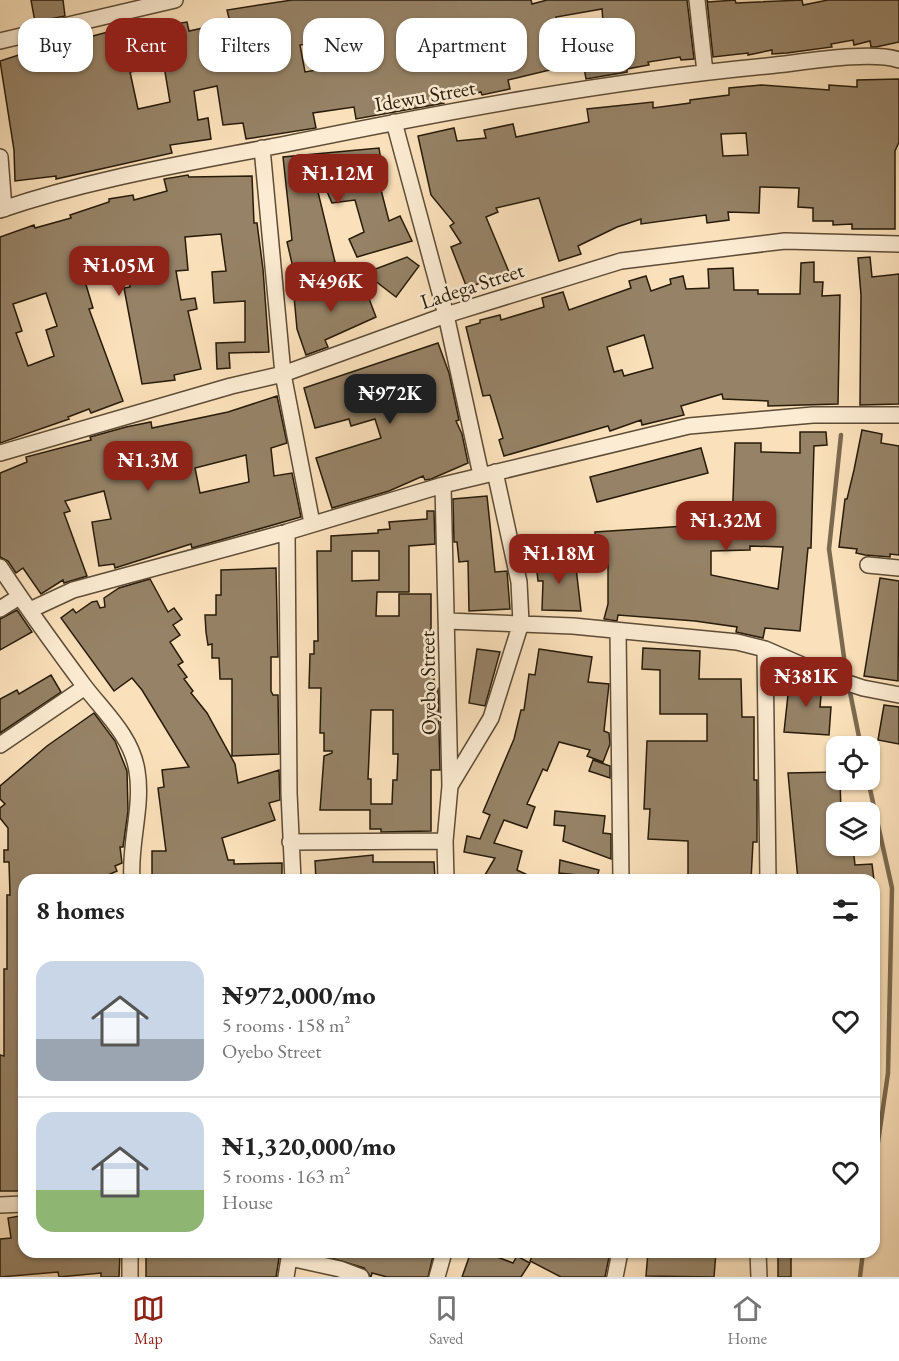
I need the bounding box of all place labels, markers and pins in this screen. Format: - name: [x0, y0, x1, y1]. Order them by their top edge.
- pin: ₦1.12M: [289, 154, 387, 205]
- pin: ₦1.05M: [70, 246, 168, 297]
- pin: ₦496K: [289, 262, 373, 313]
- pin: ₦972K: [348, 374, 432, 425]
- pin: ₦1.3M: [106, 441, 190, 492]
- pin: ₦1.32M: [677, 501, 775, 552]
- pin: ₦1.18M: [510, 534, 608, 585]
- pin: ₦381K: [764, 657, 848, 708]

